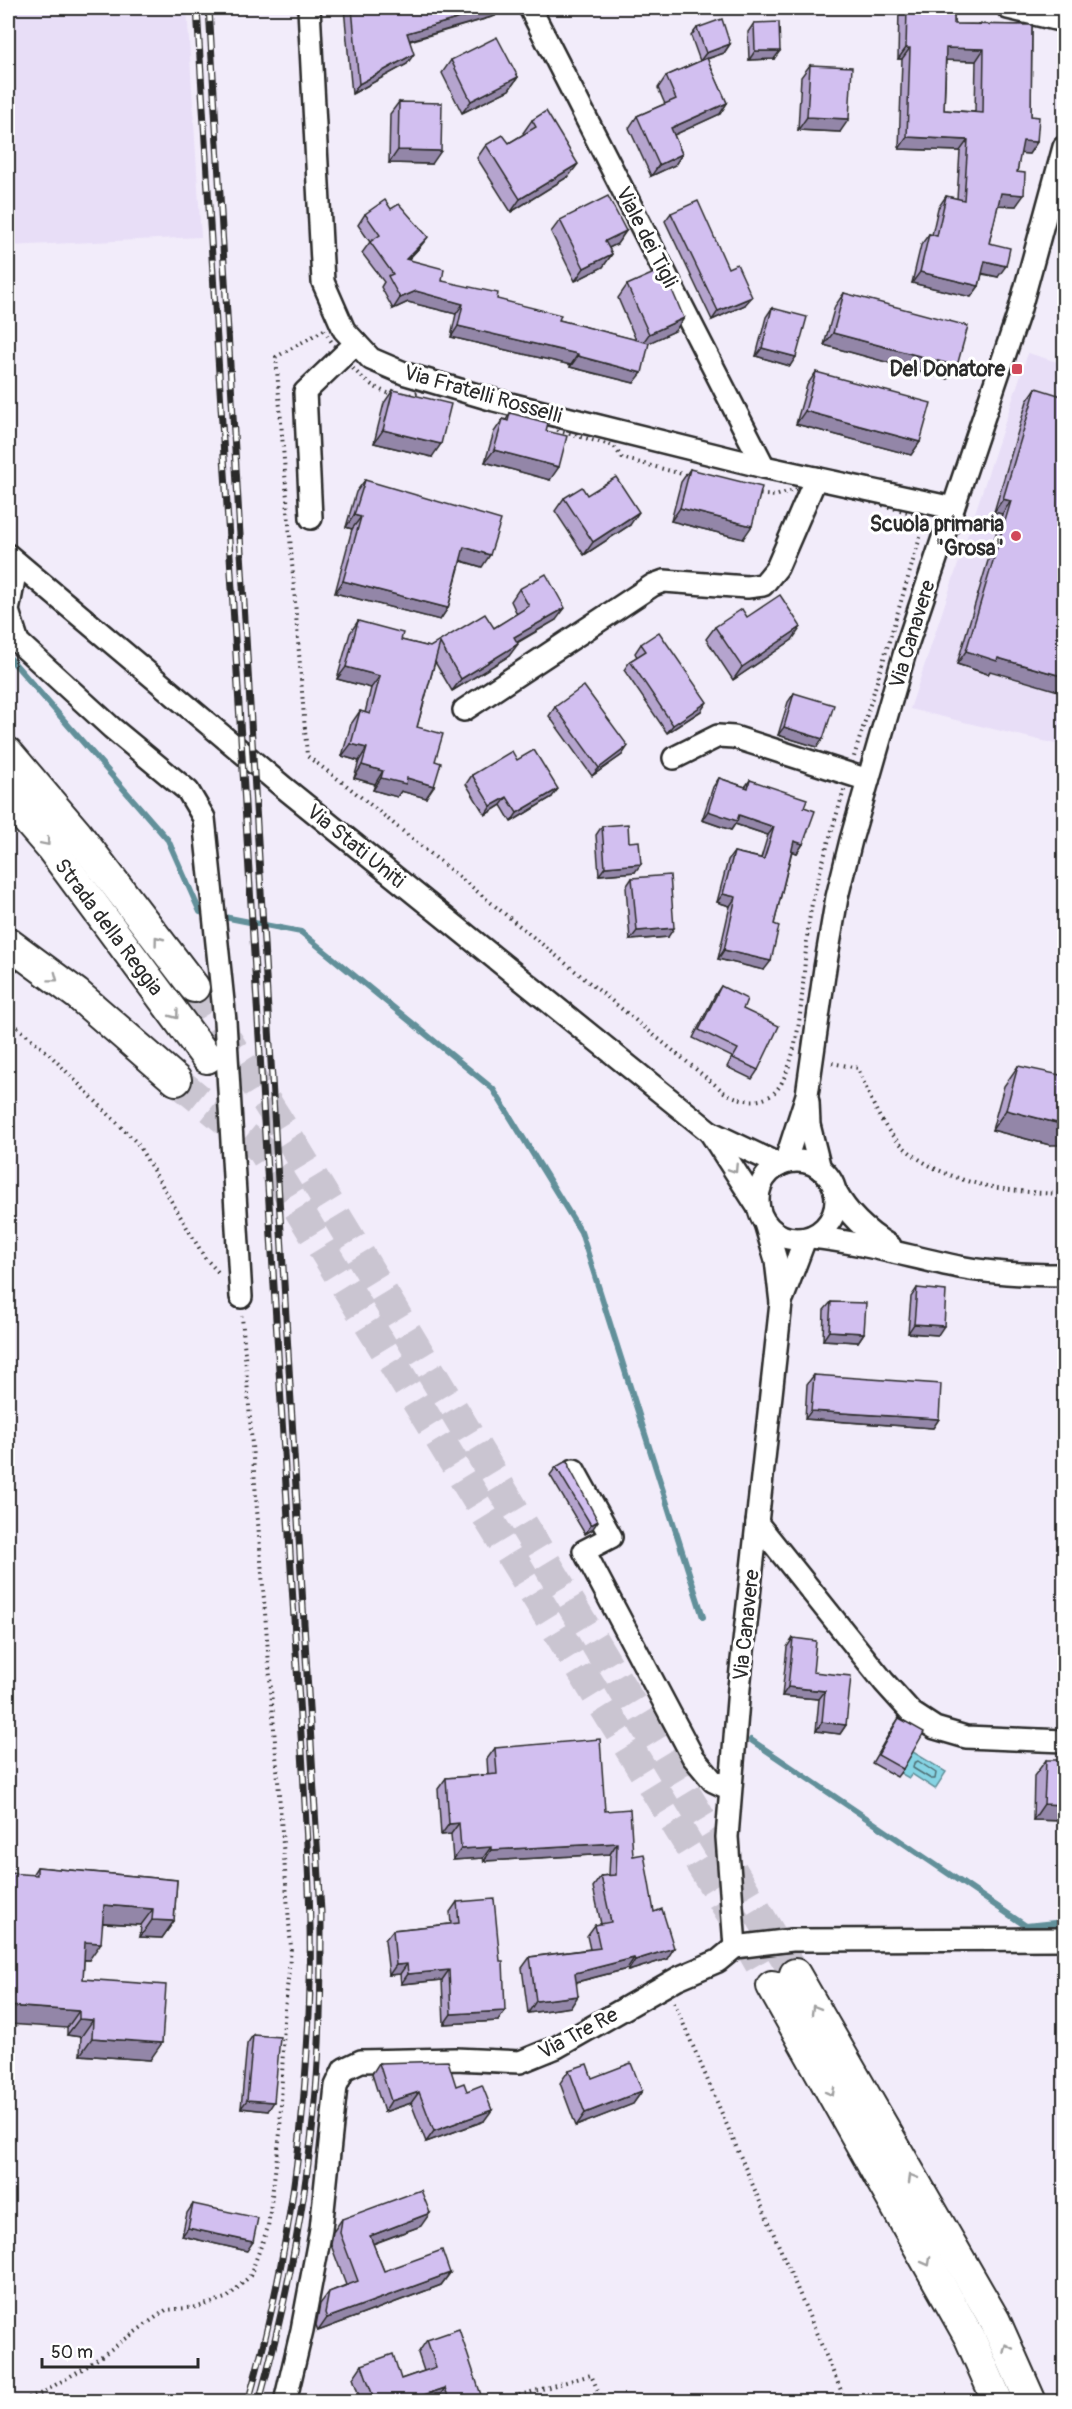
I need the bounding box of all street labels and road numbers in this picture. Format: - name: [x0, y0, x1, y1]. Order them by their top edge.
- street label: Viale dei Tigli: [610, 182, 684, 293]
- street label: Via Fratelli Rosselli: [401, 359, 565, 430]
- street label: Via Canavere: [883, 576, 942, 691]
- street label: Via Stati Uniti: [301, 798, 411, 894]
- street label: Strada della Reggia: [48, 853, 169, 1001]
- street label: Via Canavere: [727, 1568, 766, 1682]
- street label: Via Tre Re: [534, 2001, 623, 2066]

